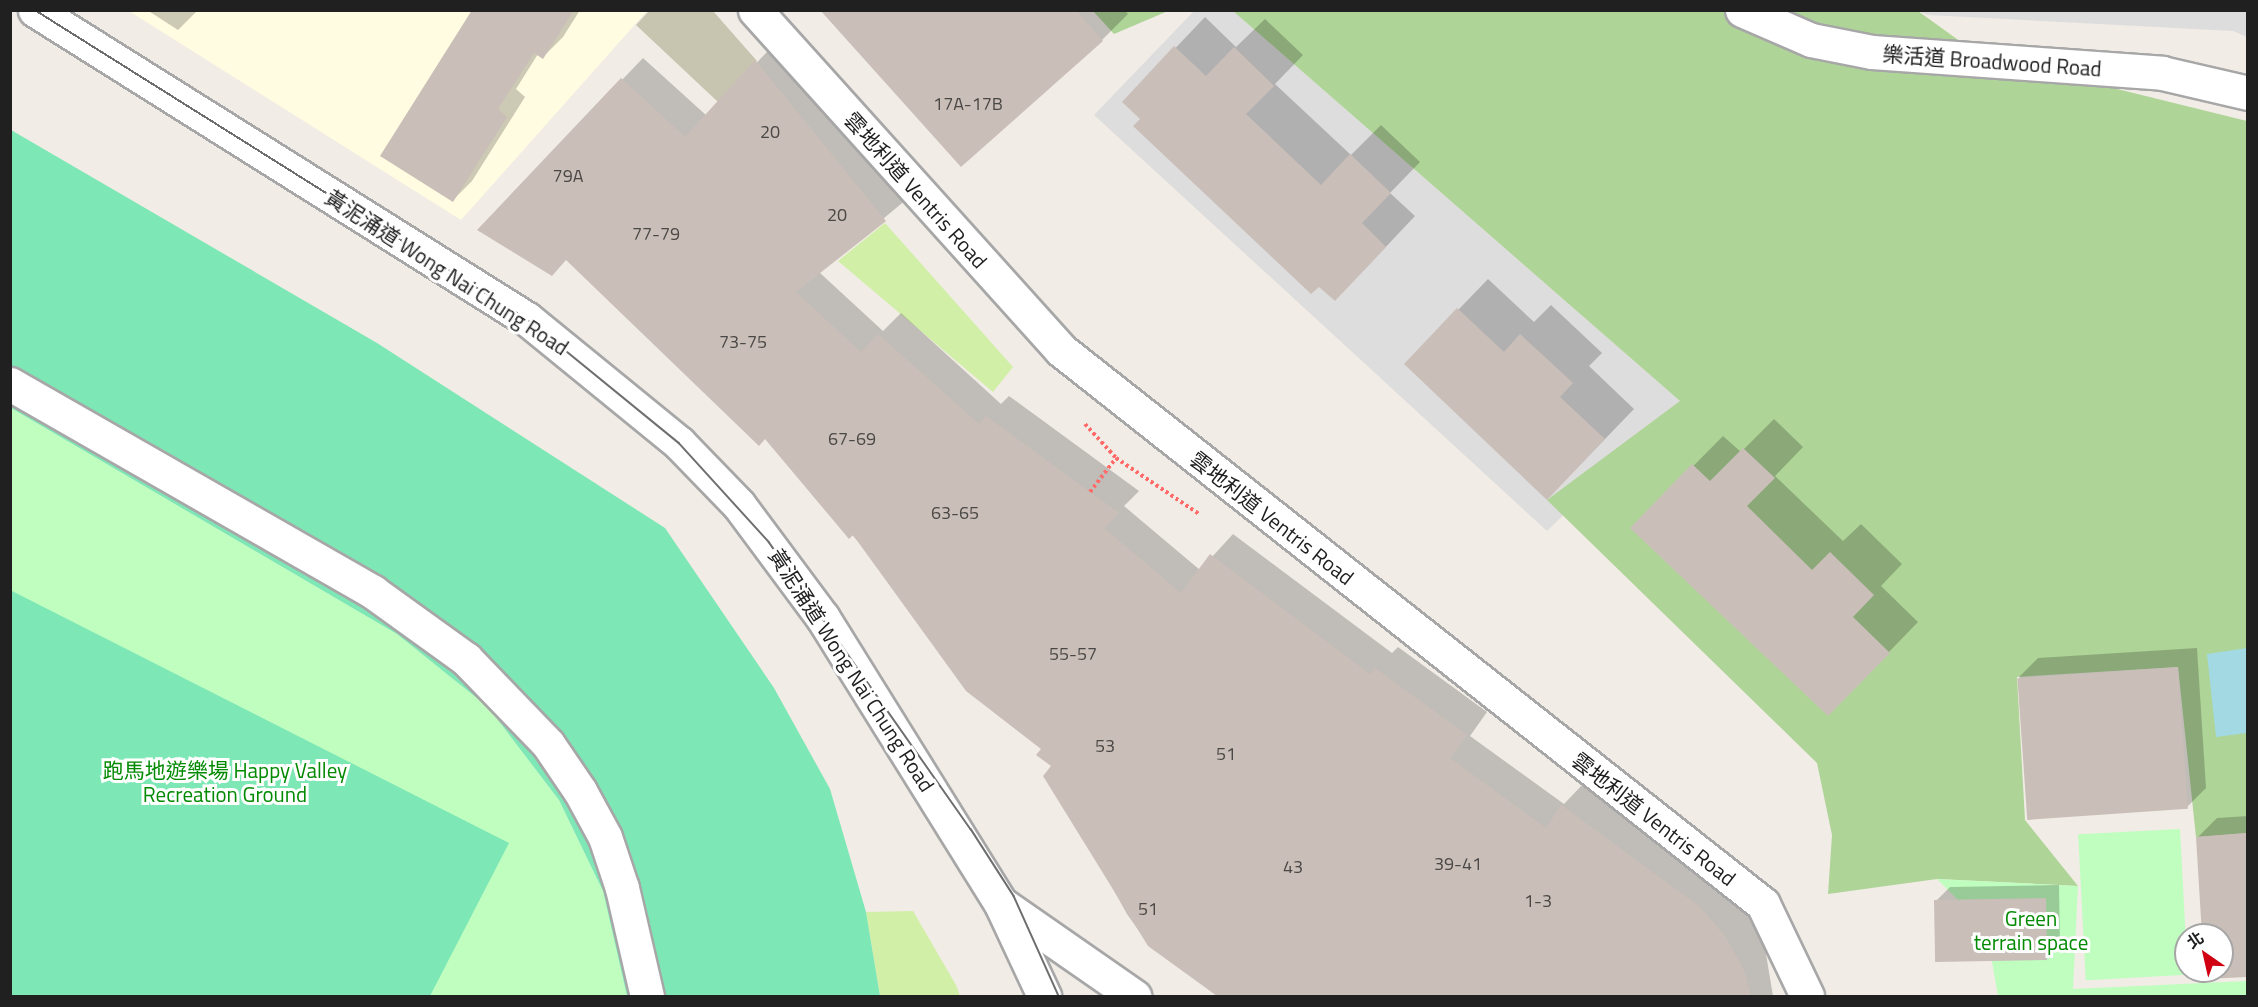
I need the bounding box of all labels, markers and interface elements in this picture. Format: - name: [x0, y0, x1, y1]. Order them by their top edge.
- street label: 樂活道 Broadwood Road: [1882, 41, 2102, 81]
- house number: 17A-17B: [933, 93, 1003, 115]
- street label: 雲地利道 Ventris Road: [839, 107, 993, 273]
- house number: 20: [760, 121, 780, 143]
- house number: 79A: [553, 165, 583, 187]
- street label: 黃泥涌道 Wong Nai Chung Road: [321, 184, 573, 360]
- house number: 20: [827, 204, 847, 226]
- house number: 77-79: [632, 223, 680, 245]
- house number: 73-75: [719, 331, 767, 353]
- house number: 67-69: [828, 428, 876, 450]
- street label: 雲地利道 Ventris Road: [1185, 446, 1359, 590]
- house number: 63-65: [931, 502, 979, 524]
- street label: 黃泥涌道 Wong Nai Chung Road: [764, 544, 940, 796]
- house number: 55-57: [1049, 643, 1097, 665]
- house number: 53: [1095, 735, 1115, 757]
- house number: 51: [1216, 743, 1236, 765]
- street label: 雲地利道 Ventris Road: [1567, 747, 1741, 891]
- park label: 跑馬地遊樂場 Happy Valley Recreation Ground: [103, 757, 347, 807]
- house number: 39-41: [1434, 853, 1482, 875]
- house number: 43: [1283, 856, 1303, 878]
- house number: 1-3: [1524, 890, 1552, 912]
- house number: 51: [1138, 898, 1158, 920]
- park label: Green terrain space: [1974, 905, 2088, 955]
- north arrow: [2174, 923, 2234, 983]
- text: 北: [2182, 925, 2208, 954]

